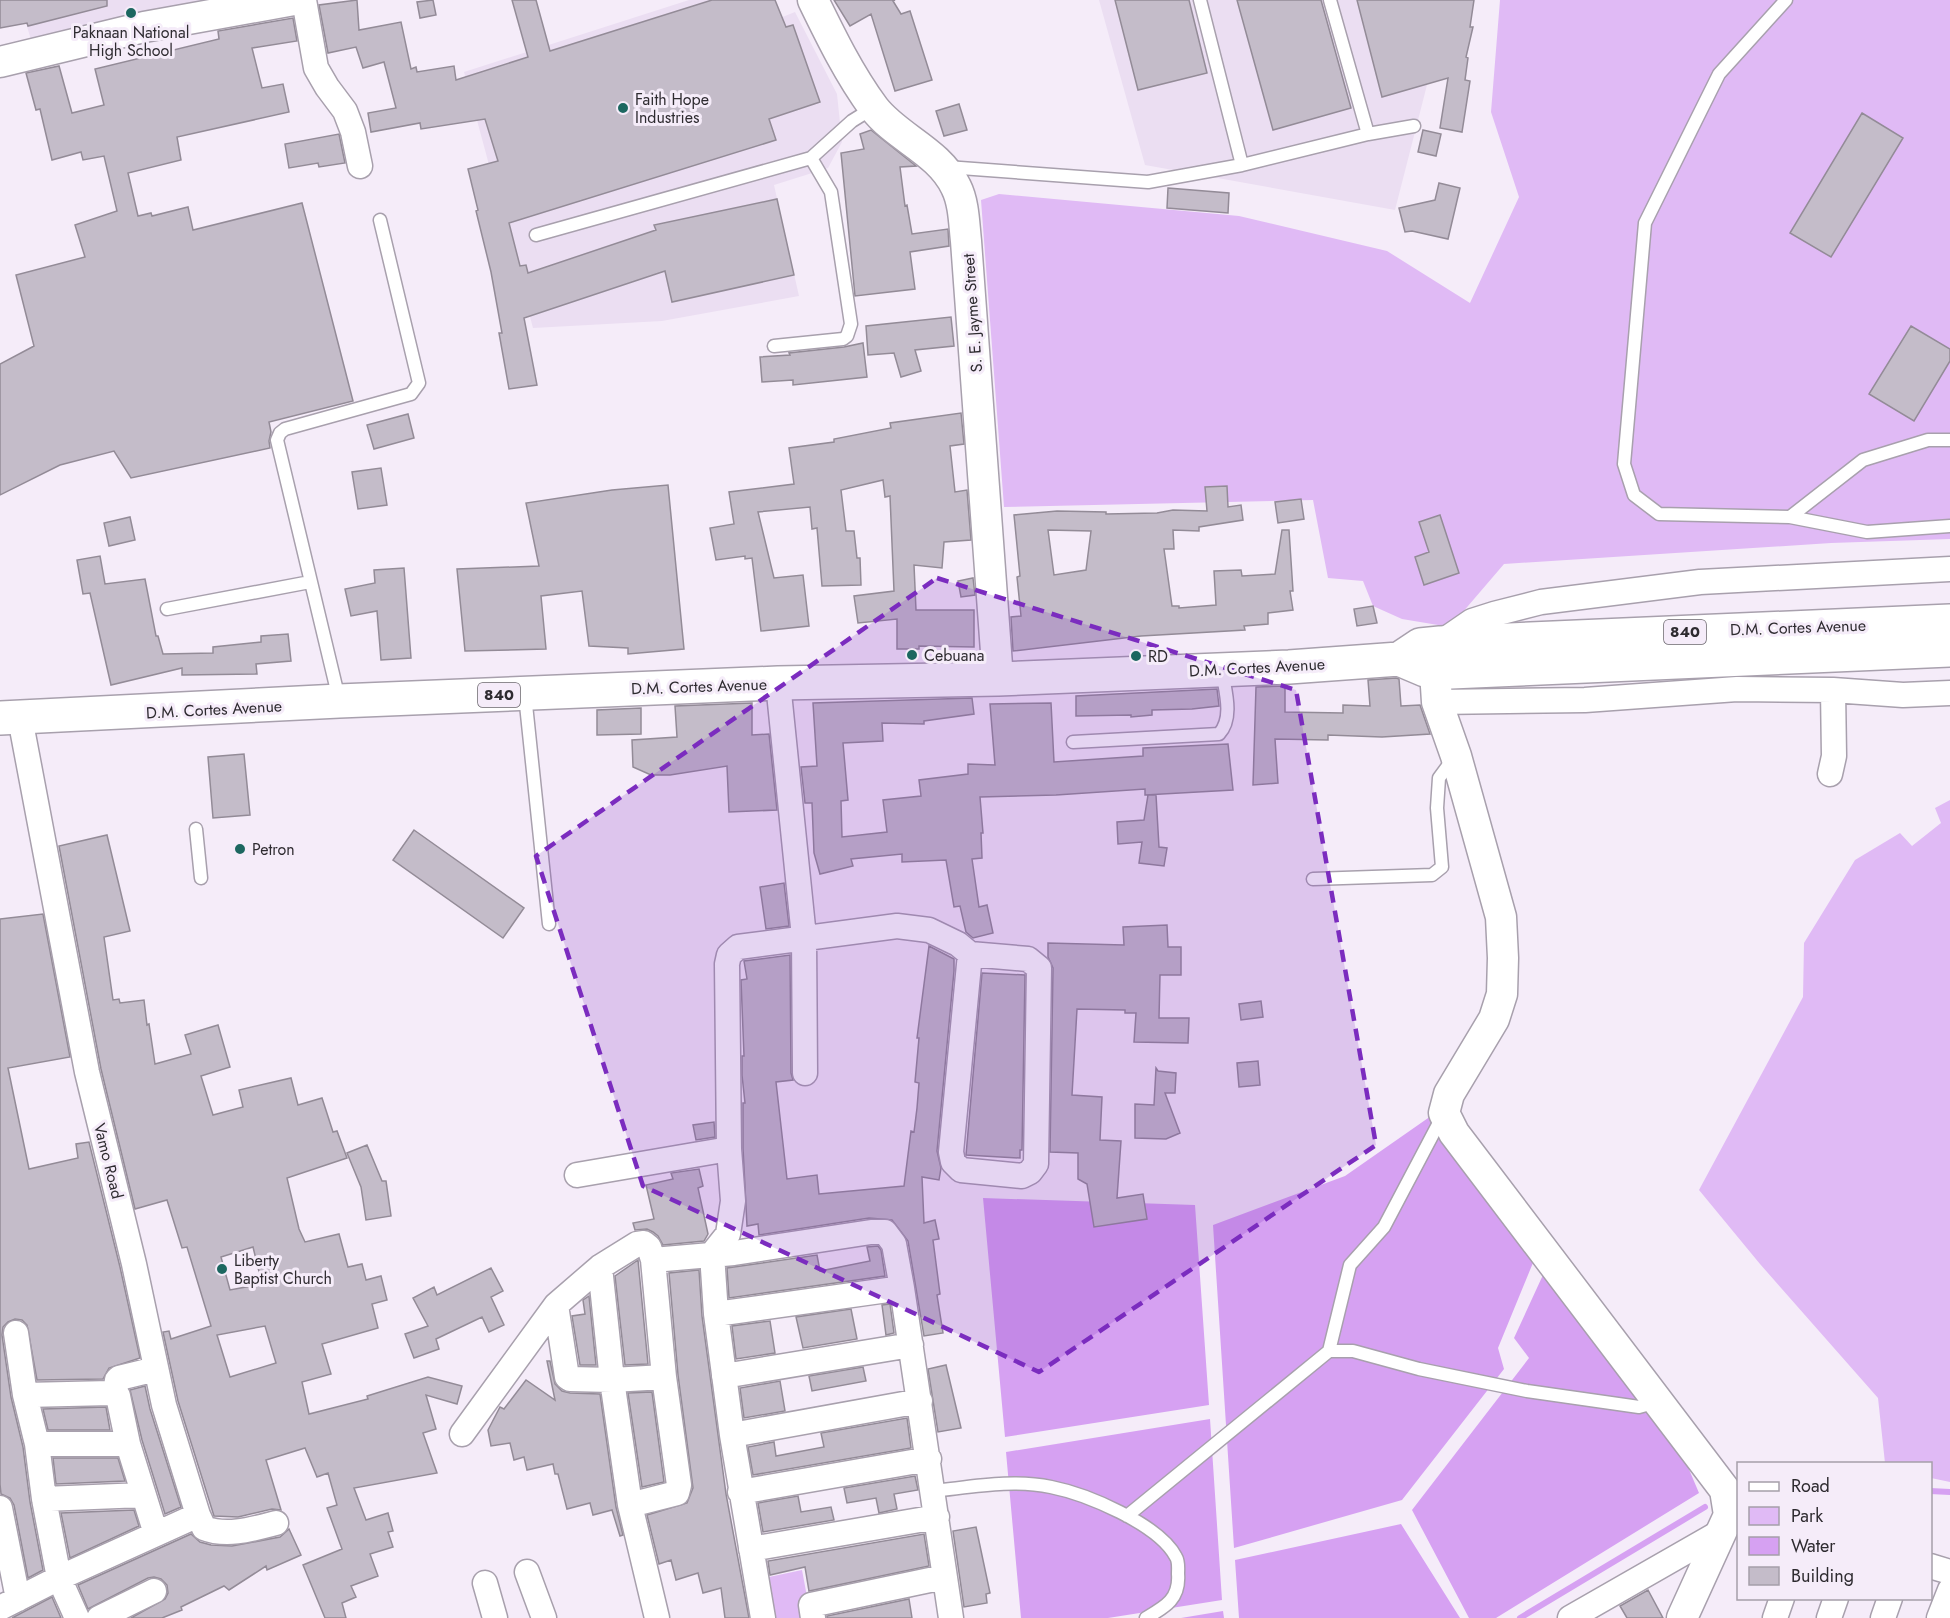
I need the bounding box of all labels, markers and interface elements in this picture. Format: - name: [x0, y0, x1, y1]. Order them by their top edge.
- marker: Paknaan National High School: [124, 6, 138, 20]
- place label: Paknaan National High School: [73, 21, 189, 62]
- place label: Faith Hope Industries: [635, 88, 709, 129]
- marker: Faith Hope Industries: [616, 101, 630, 115]
- street label: S. E. Jayme Street: [957, 253, 988, 373]
- street label: D.M. Cortes Avenue: [1730, 614, 1866, 641]
- road number: 840: [1664, 620, 1706, 644]
- place label: Cebuana: [924, 644, 985, 667]
- place label: RD: [1148, 645, 1168, 668]
- marker: Cebuana: [905, 648, 919, 662]
- marker: RD: [1129, 649, 1143, 663]
- street label: D.M. Cortes Avenue: [1188, 652, 1326, 683]
- street label: D.M. Cortes Avenue: [631, 673, 767, 700]
- road number: 840: [478, 683, 520, 707]
- street label: D.M. Cortes Avenue: [145, 694, 283, 725]
- place label: Petron: [252, 838, 295, 861]
- marker: Petron: [233, 842, 247, 856]
- street label: Vamo Road: [88, 1121, 129, 1201]
- place label: Liberty Baptist Church: [234, 1249, 332, 1290]
- marker: Liberty Baptist Church: [215, 1262, 229, 1276]
- legend: [1737, 1462, 1932, 1600]
- text: Road: [1791, 1473, 1830, 1499]
- text: Park: [1791, 1503, 1823, 1529]
- text: Water: [1791, 1533, 1836, 1559]
- text: Building: [1791, 1563, 1854, 1589]

